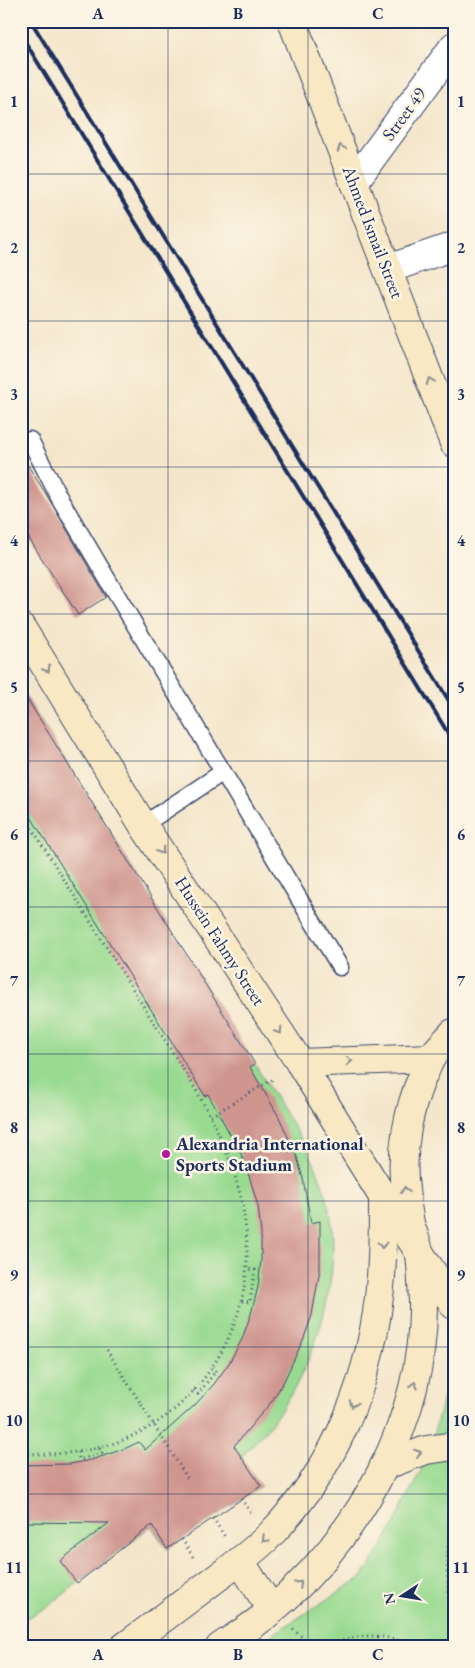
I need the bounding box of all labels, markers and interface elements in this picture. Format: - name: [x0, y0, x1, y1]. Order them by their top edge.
- text: A: [91, 3, 104, 24]
- text: B: [233, 3, 243, 24]
- text: C: [372, 3, 384, 24]
- street label: Street 49: [377, 82, 431, 145]
- text: 1: [10, 91, 18, 112]
- text: 1: [457, 91, 465, 112]
- one-way arrow: [336, 144, 346, 152]
- street label: Ahmed Ismail Street: [337, 161, 409, 302]
- text: 2: [10, 237, 19, 258]
- text: 2: [457, 237, 466, 258]
- one-way arrow: [426, 377, 436, 386]
- text: 3: [10, 384, 18, 405]
- text: 3: [457, 384, 465, 405]
- text: 4: [10, 530, 19, 551]
- text: 4: [457, 530, 466, 551]
- one-way arrow: [40, 663, 50, 672]
- text: 5: [10, 677, 18, 698]
- text: 5: [457, 677, 465, 698]
- text: 6: [10, 824, 19, 845]
- text: 6: [457, 824, 466, 845]
- one-way arrow: [154, 846, 164, 855]
- street label: Hussein Fahmy Street: [170, 872, 271, 1010]
- text: 7: [10, 970, 19, 991]
- text: 7: [457, 970, 466, 991]
- one-way arrow: [273, 1025, 282, 1034]
- one-way arrow: [346, 1056, 353, 1066]
- text: 8: [10, 1117, 18, 1138]
- text: 8: [457, 1117, 465, 1138]
- place label: Alexandria International Sports Stadium: [175, 1132, 364, 1176]
- marker: Alexandria International Sports Stadium: [160, 1148, 172, 1160]
- one-way arrow: [400, 1186, 411, 1194]
- one-way arrow: [377, 1242, 388, 1250]
- text: 9: [10, 1264, 19, 1285]
- text: 9: [457, 1264, 466, 1285]
- one-way arrow: [408, 1382, 418, 1390]
- one-way arrow: [349, 1400, 359, 1408]
- text: 10: [6, 1410, 23, 1431]
- text: 10: [453, 1410, 470, 1431]
- one-way arrow: [413, 1449, 422, 1459]
- one-way arrow: [262, 1533, 271, 1542]
- text: 11: [6, 1557, 22, 1578]
- text: 11: [453, 1557, 469, 1578]
- north arrow: [378, 1570, 428, 1620]
- one-way arrow: [294, 1581, 303, 1590]
- text: N: [379, 1591, 399, 1606]
- text: A: [91, 1644, 104, 1665]
- text: B: [233, 1644, 243, 1665]
- text: C: [372, 1644, 384, 1665]

